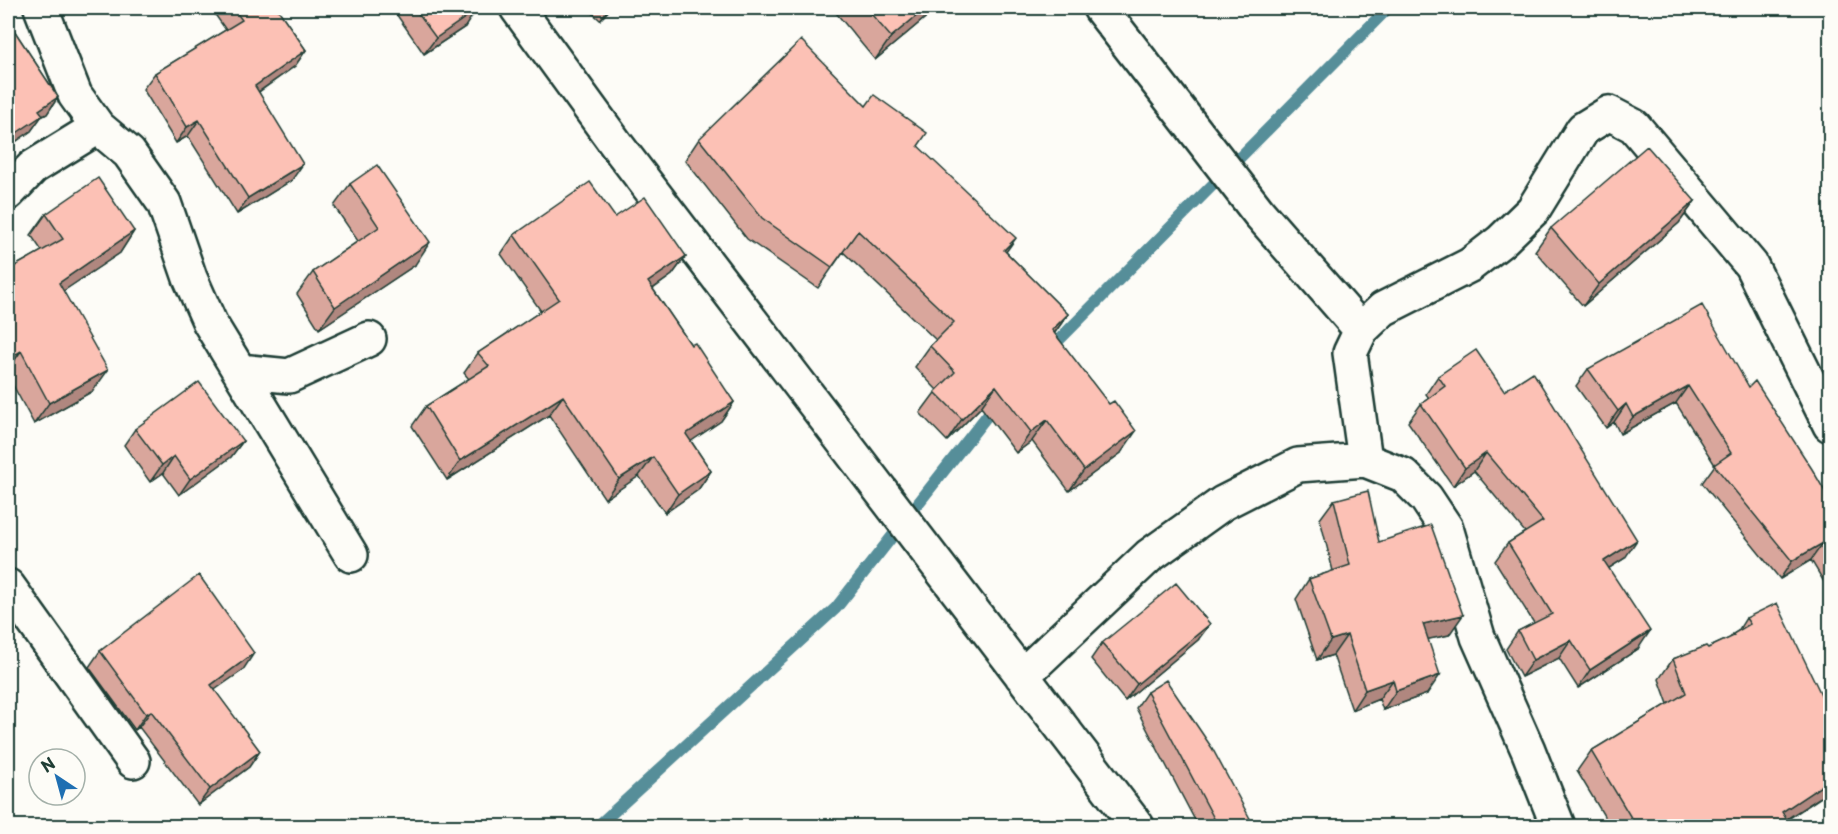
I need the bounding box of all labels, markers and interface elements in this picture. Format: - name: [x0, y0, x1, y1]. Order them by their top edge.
- north arrow: [27, 747, 87, 807]
- text: N: [35, 751, 60, 777]

